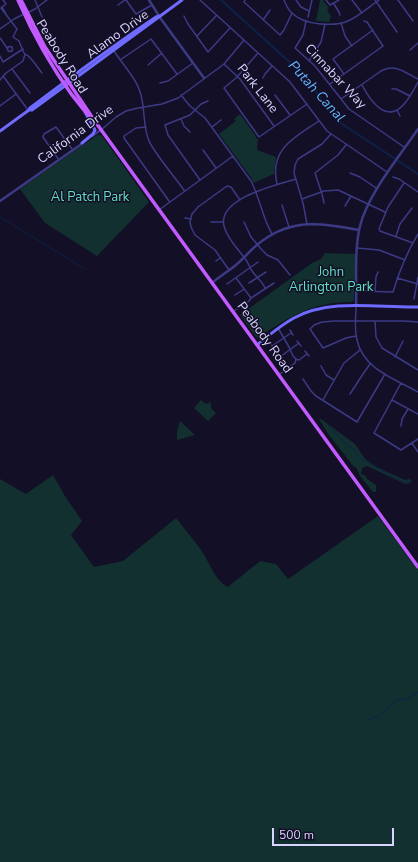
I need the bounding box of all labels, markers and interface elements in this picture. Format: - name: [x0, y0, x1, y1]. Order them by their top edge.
- street label: Alamo Drive: [84, 7, 152, 63]
- street label: Peabody Road: [32, 17, 90, 97]
- street label: Cinnabar Way: [301, 41, 369, 113]
- water label: Putah Canal: [284, 58, 348, 126]
- street label: Park Lane: [233, 62, 281, 116]
- street label: California Drive: [35, 102, 117, 168]
- park label: Al Patch Park: [51, 190, 129, 206]
- park label: John Arlington Park: [289, 265, 373, 296]
- street label: Peabody Road: [233, 299, 295, 377]
- scale bar: [274, 820, 396, 846]
- text: 500 m: [279, 827, 314, 843]

